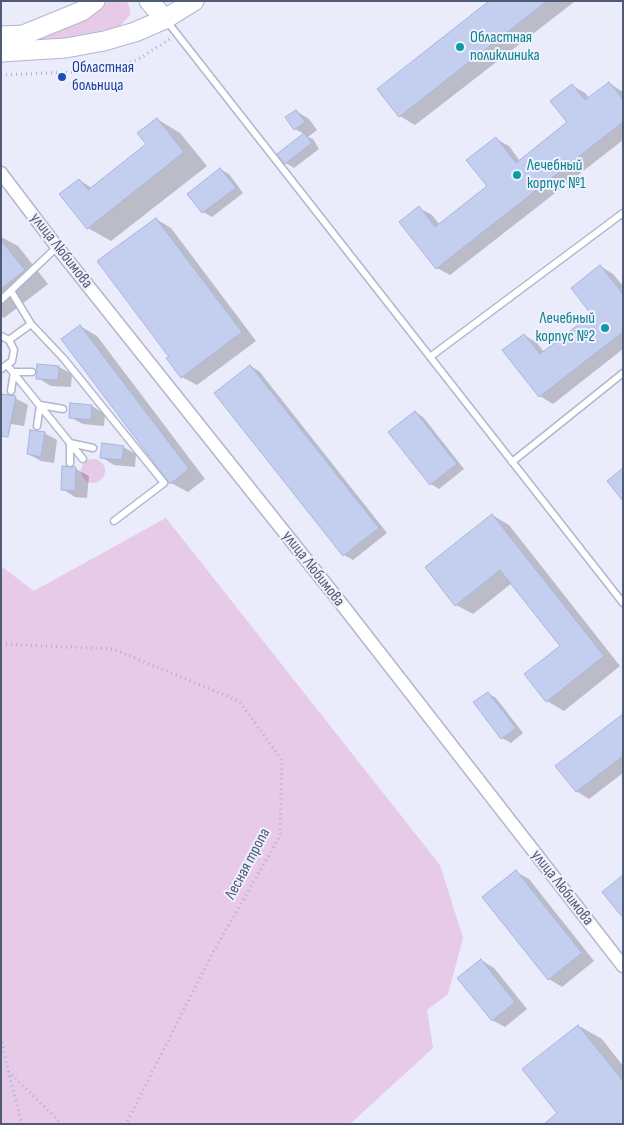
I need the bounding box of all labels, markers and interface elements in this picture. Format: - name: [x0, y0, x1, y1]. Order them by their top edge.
- place label: Областная поликлиника: [470, 28, 540, 66]
- marker: Областная поликлиника: [454, 41, 466, 53]
- place label: Областная больница: [72, 58, 134, 96]
- marker: Областная больница: [56, 71, 68, 83]
- place label: Лечебный корпус №1: [527, 156, 586, 194]
- marker: Лечебный корпус №1: [511, 169, 523, 181]
- street label: улица Любимова: [26, 209, 96, 293]
- place label: Лечебный корпус №2: [535, 309, 595, 347]
- marker: Лечебный корпус №2: [599, 322, 611, 334]
- street label: улица Любимова: [278, 527, 348, 611]
- street label: Лесная тропа: [221, 825, 275, 903]
- street label: улица Любимова: [527, 846, 597, 930]

